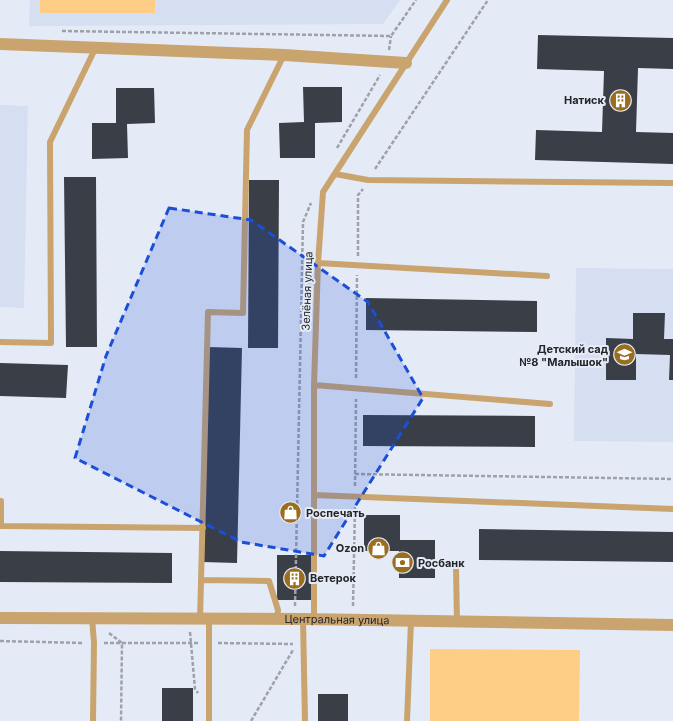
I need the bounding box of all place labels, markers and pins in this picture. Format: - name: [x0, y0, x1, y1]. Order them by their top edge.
- building icon: Натиск: [607, 87, 633, 113]
- place label: Натиск: [564, 93, 605, 107]
- place label: Детский сад №8 "Малышок": [519, 342, 609, 369]
- school or university icon: Детский сад №8 "Малышок": [611, 342, 637, 368]
- shop icon: Роспечать: [277, 500, 303, 526]
- place label: Роспечать: [306, 506, 365, 520]
- shop icon: Ozon: [366, 535, 392, 561]
- place label: Ozon: [336, 541, 364, 555]
- bank icon: Росбанк: [389, 550, 415, 576]
- place label: Росбанк: [418, 556, 465, 570]
- building icon: Ветерок: [282, 565, 308, 591]
- place label: Ветерок: [310, 571, 356, 585]

